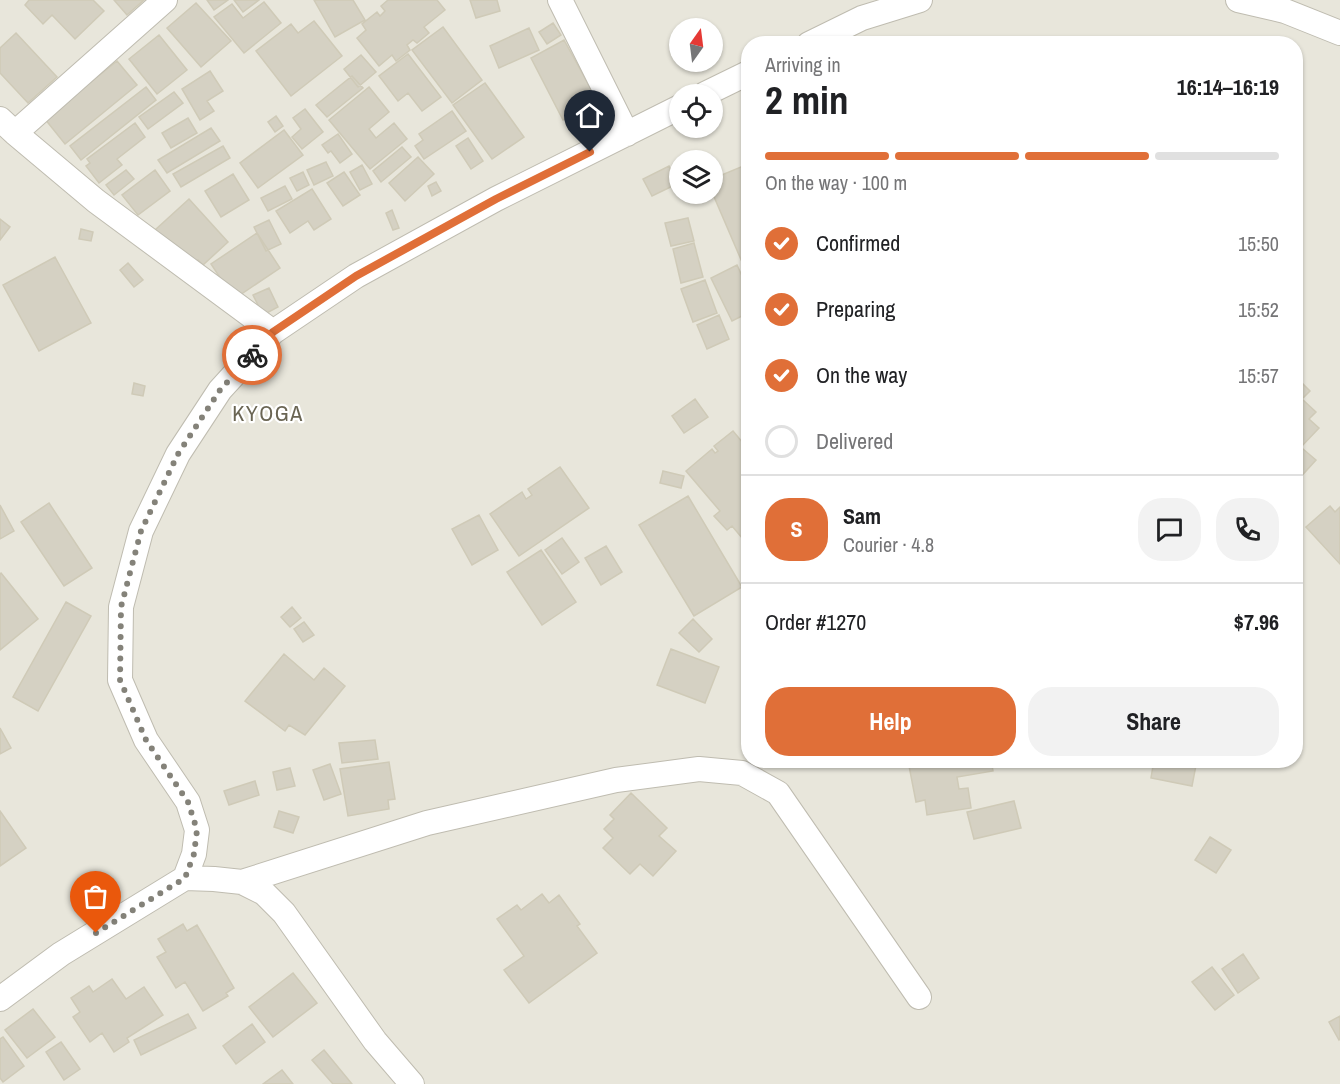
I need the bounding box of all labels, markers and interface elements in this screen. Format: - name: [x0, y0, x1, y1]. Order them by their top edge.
- north arrow: [669, 18, 723, 72]
- map controls: [669, 18, 723, 204]
- text: Arriving in: [765, 51, 841, 78]
- text: 16:14–16:19: [1177, 72, 1279, 102]
- text: 2 min: [765, 74, 849, 126]
- button: locate: [669, 84, 723, 138]
- pin: [564, 90, 615, 152]
- icon: home: [573, 99, 606, 132]
- button: layers: [669, 150, 723, 204]
- text: On the way · 100 m: [765, 169, 907, 196]
- icon: check: [765, 227, 798, 260]
- text: Confirmed: [816, 228, 900, 258]
- text: 15:50: [1238, 230, 1279, 257]
- icon: check: [765, 293, 798, 326]
- text: Preparing: [816, 294, 895, 324]
- text: 15:52: [1238, 296, 1279, 323]
- courier: [222, 325, 282, 385]
- icon: bike: [236, 339, 269, 372]
- icon: check: [765, 359, 798, 392]
- text: On the way: [816, 360, 907, 390]
- text: 15:57: [1238, 362, 1279, 389]
- district label: KYOGA: [232, 398, 304, 428]
- text: Delivered: [816, 426, 893, 456]
- button: chat: [1138, 498, 1201, 561]
- button: phone: [1216, 498, 1279, 561]
- text: Sam: [843, 501, 881, 531]
- text: S: [790, 514, 803, 544]
- text: Courier · 4.8: [843, 531, 934, 558]
- text: Order #1270: [765, 607, 866, 637]
- text: $7.96: [1234, 607, 1279, 637]
- button: Help: [765, 687, 1016, 756]
- button: Share: [1028, 687, 1279, 756]
- pin: [70, 871, 121, 933]
- icon: bag: [79, 880, 112, 913]

